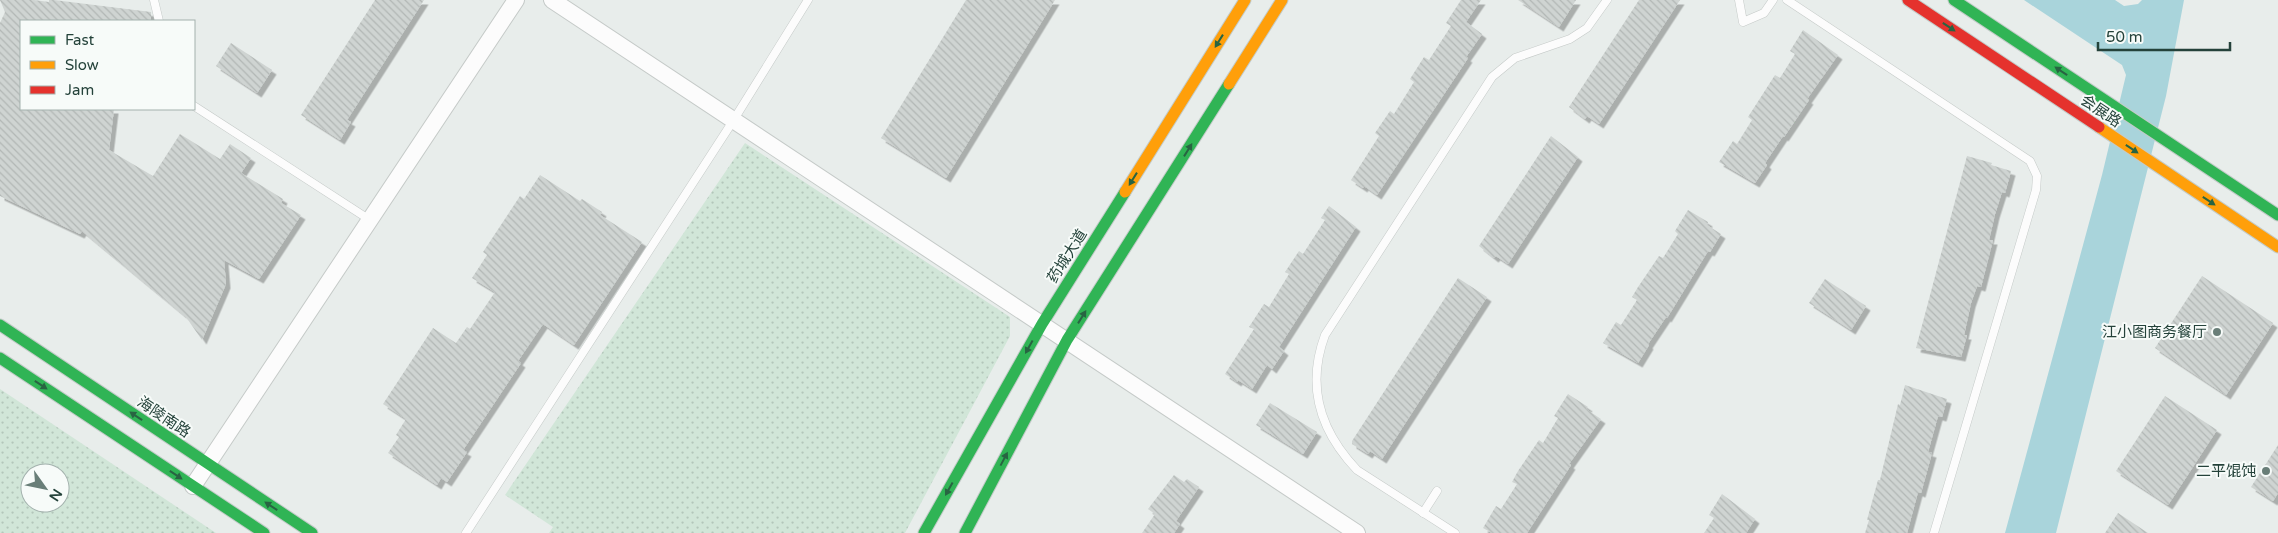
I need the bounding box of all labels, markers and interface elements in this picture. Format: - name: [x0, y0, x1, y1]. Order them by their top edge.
- legend: [20, 20, 195, 110]
- scale bar: [2098, 20, 2230, 52]
- one-way arrow: [1942, 22, 1955, 32]
- text: 50 m: [2106, 28, 2143, 46]
- text: Fast: [65, 31, 95, 49]
- one-way arrow: [1214, 35, 1223, 48]
- text: Slow: [65, 56, 99, 74]
- one-way arrow: [2054, 66, 2068, 76]
- text: Jam: [65, 81, 94, 99]
- street label: 会展路: [2077, 91, 2125, 131]
- one-way arrow: [1183, 143, 1192, 156]
- one-way arrow: [2125, 144, 2138, 154]
- one-way arrow: [1128, 173, 1137, 186]
- one-way arrow: [2202, 196, 2215, 206]
- street label: 药城大道: [1043, 226, 1091, 286]
- one-way arrow: [1077, 310, 1087, 323]
- place label: 江小图商务餐厅: [2102, 323, 2207, 341]
- marker: 江小图商务餐厅: [2211, 326, 2223, 338]
- one-way arrow: [1025, 340, 1033, 355]
- one-way arrow: [34, 380, 47, 390]
- street label: 海陵南路: [134, 393, 194, 441]
- one-way arrow: [129, 411, 143, 421]
- one-way arrow: [1000, 452, 1008, 466]
- place label: 二平馄饨: [2196, 462, 2256, 480]
- north arrow: [20, 463, 70, 513]
- marker: 二平馄饨: [2260, 465, 2272, 477]
- one-way arrow: [169, 470, 183, 480]
- one-way arrow: [945, 481, 953, 496]
- text: N: [45, 485, 66, 504]
- one-way arrow: [265, 501, 278, 511]

